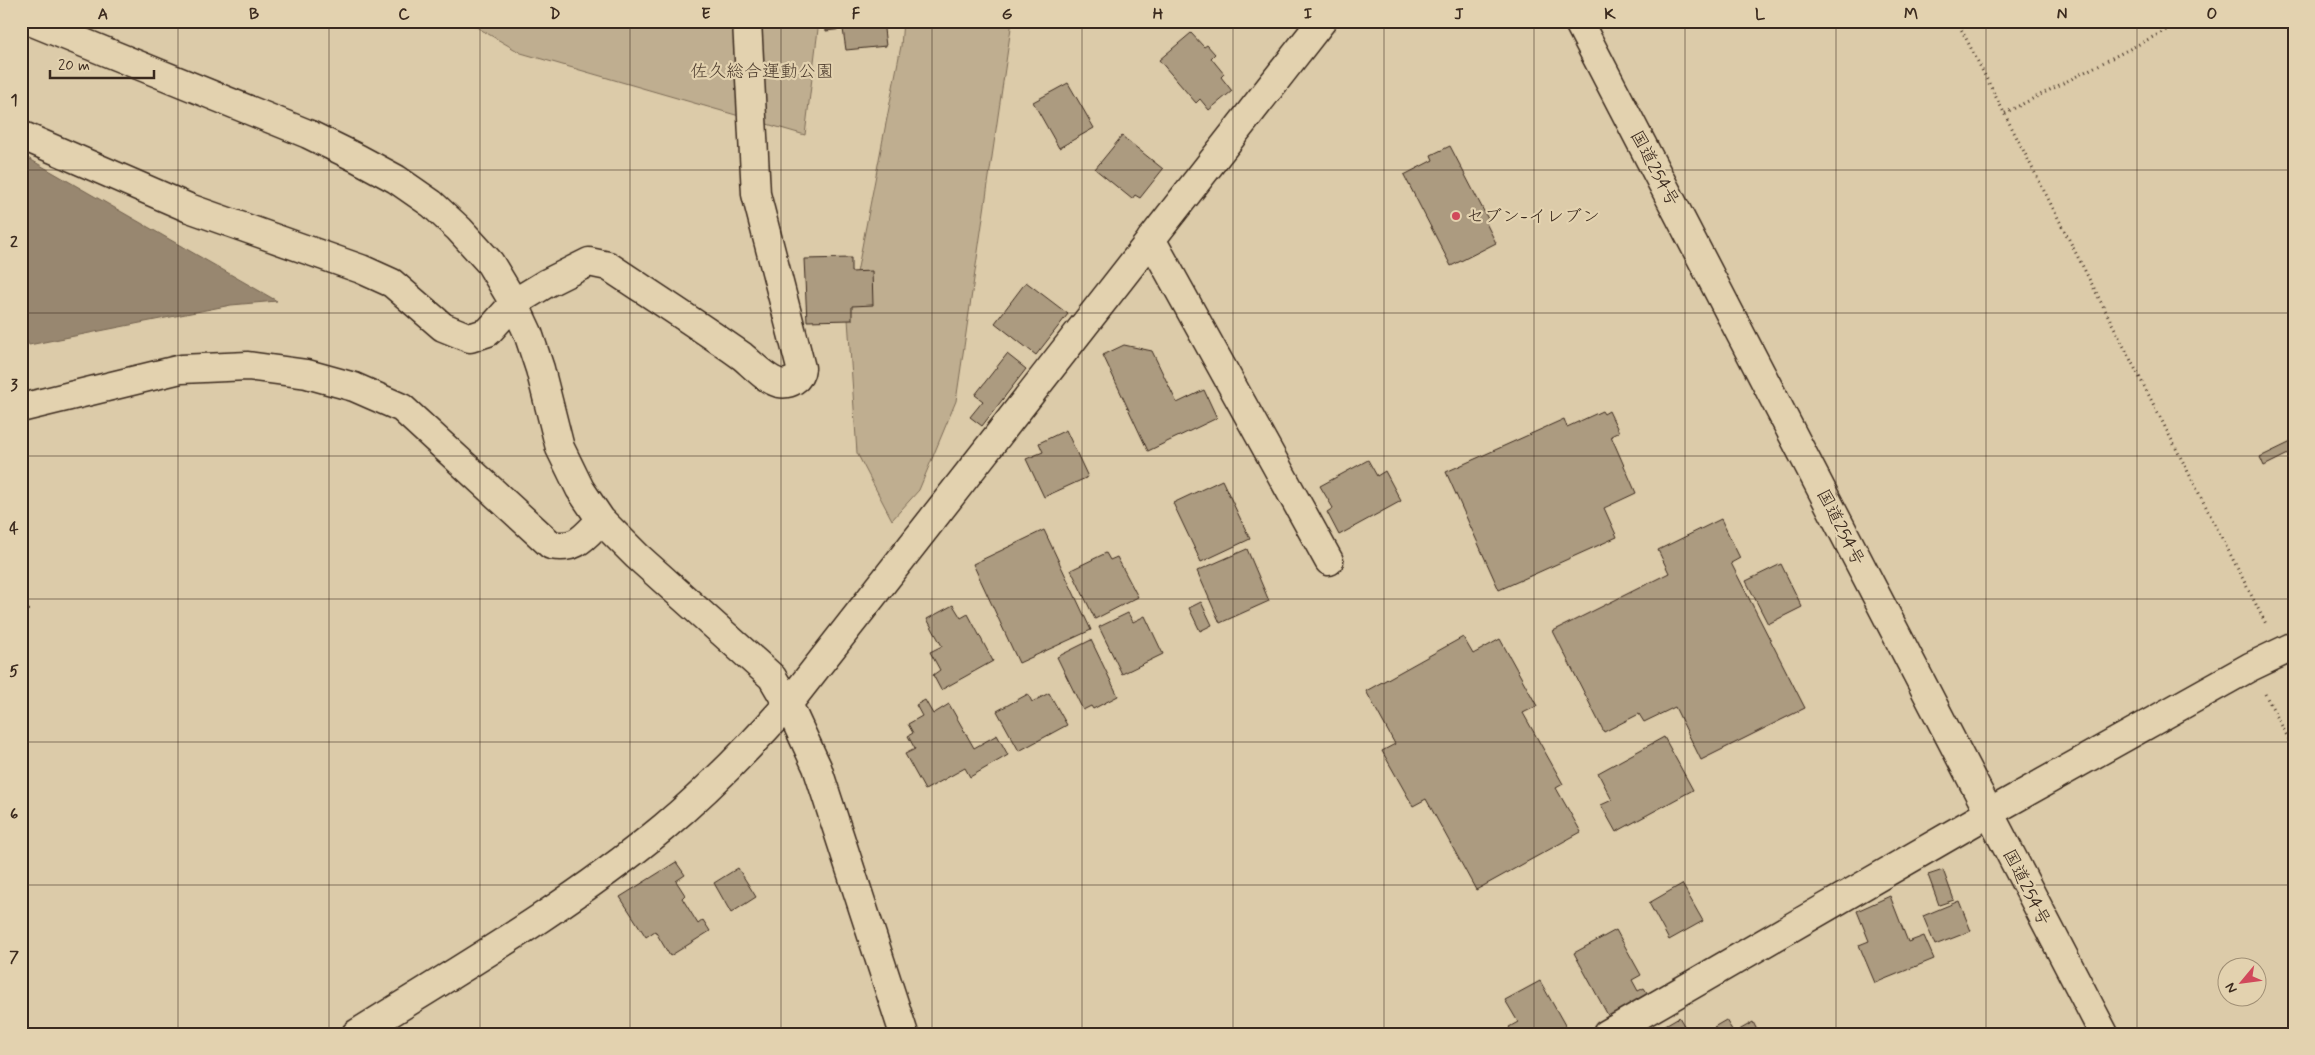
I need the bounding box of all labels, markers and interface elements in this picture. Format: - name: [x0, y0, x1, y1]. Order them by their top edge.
- text: A: [98, 4, 108, 25]
- text: B: [249, 4, 259, 25]
- text: C: [398, 4, 410, 25]
- text: D: [549, 4, 561, 25]
- text: E: [701, 4, 711, 25]
- text: F: [852, 4, 861, 25]
- text: G: [1002, 4, 1013, 25]
- text: H: [1153, 4, 1164, 25]
- text: I: [1304, 4, 1313, 25]
- text: J: [1454, 4, 1464, 25]
- text: K: [1604, 4, 1616, 25]
- text: L: [1755, 4, 1766, 25]
- text: M: [1904, 4, 1918, 25]
- text: N: [2057, 4, 2067, 25]
- text: O: [2207, 4, 2218, 25]
- scale bar: [50, 48, 154, 80]
- text: 20 m: [58, 56, 90, 76]
- park label: 佐久総合運動公園: [690, 60, 834, 84]
- text: 1: [10, 90, 18, 111]
- street label: 国道254号: [1624, 126, 1684, 211]
- place label: セブン-イレブン: [1466, 205, 1600, 229]
- marker: セブン-イレブン: [1450, 210, 1462, 222]
- text: 2: [10, 232, 18, 253]
- text: 3: [10, 375, 18, 396]
- street label: 国道254号: [1811, 485, 1870, 570]
- text: 4: [9, 518, 19, 539]
- text: 5: [9, 661, 19, 682]
- text: 6: [10, 804, 18, 825]
- street label: 国道254号: [1997, 845, 2056, 930]
- text: 7: [9, 947, 19, 968]
- north arrow: [2218, 958, 2268, 1008]
- text: N: [2221, 979, 2242, 996]

